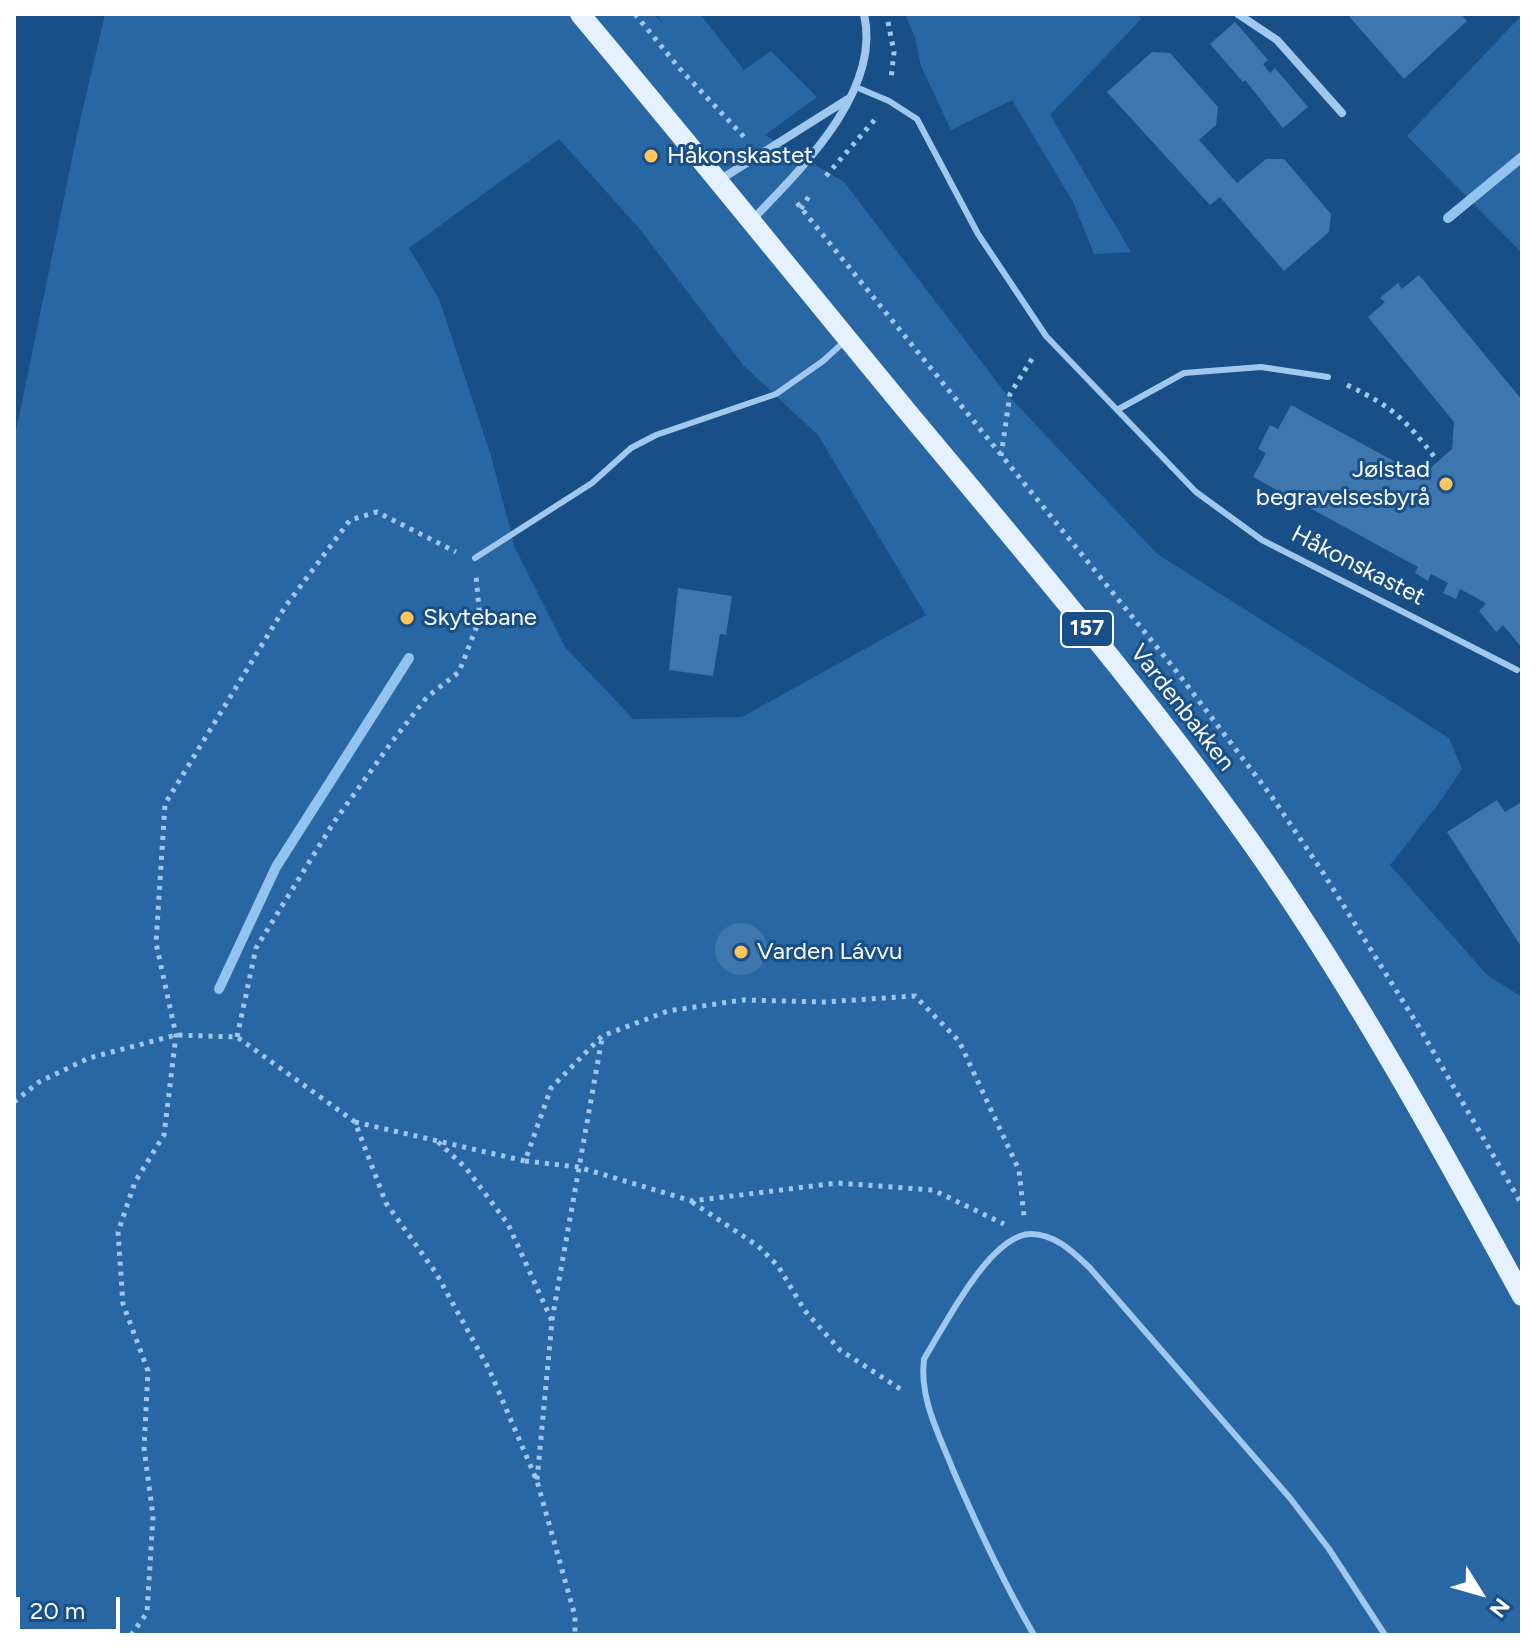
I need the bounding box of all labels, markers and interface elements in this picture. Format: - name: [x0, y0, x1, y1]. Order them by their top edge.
- place label: Håkonskastet: [667, 142, 813, 170]
- marker: Håkonskastet: [642, 147, 660, 165]
- place label: Jølstad begravelsesbyrå: [1256, 456, 1430, 512]
- marker: Jølstad begravelsesbyrå: [1437, 475, 1455, 493]
- street label: Håkonskastet: [1286, 520, 1430, 612]
- place label: Skytebane: [423, 604, 537, 632]
- marker: Skytebane: [398, 609, 416, 627]
- road number: 157: [1061, 611, 1113, 647]
- street label: Vardenbakken: [1124, 639, 1240, 777]
- place label: Varden Lávvu: [757, 938, 902, 966]
- marker: Varden Lávvu: [732, 943, 750, 961]
- north arrow: [1440, 1553, 1520, 1633]
- scale bar: [20, 1581, 124, 1631]
- text: N: [1484, 1593, 1515, 1623]
- text: 20 m: [30, 1596, 85, 1625]

